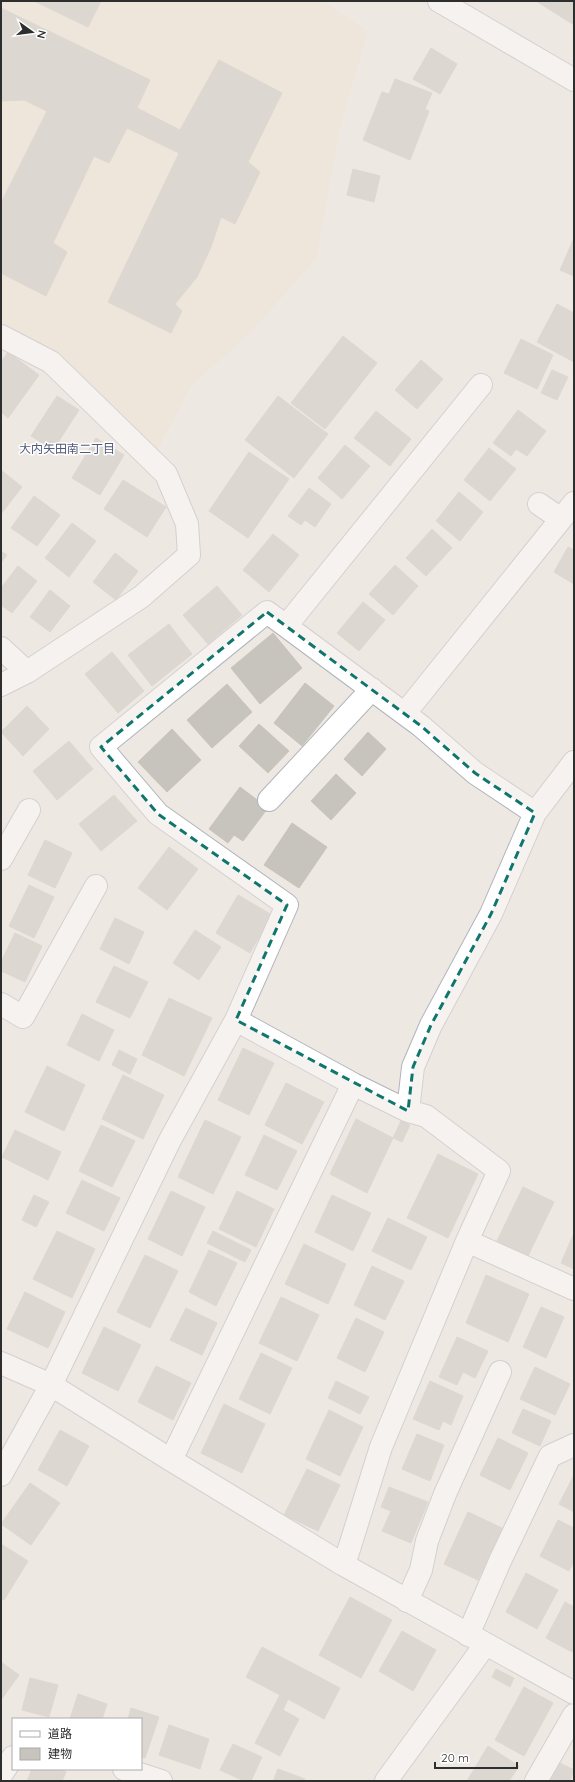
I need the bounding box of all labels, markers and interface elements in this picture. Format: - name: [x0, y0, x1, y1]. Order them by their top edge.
- north arrow: [12, 12, 52, 52]
- text: N: [34, 29, 49, 40]
- district label: 大内矢田南二丁目: [19, 441, 115, 456]
- legend: [12, 1718, 142, 1770]
- text: 道路: [48, 1726, 72, 1741]
- scale bar: [435, 1744, 517, 1770]
- text: 建物: [48, 1746, 72, 1761]
- text: 20 m: [441, 1750, 469, 1765]

